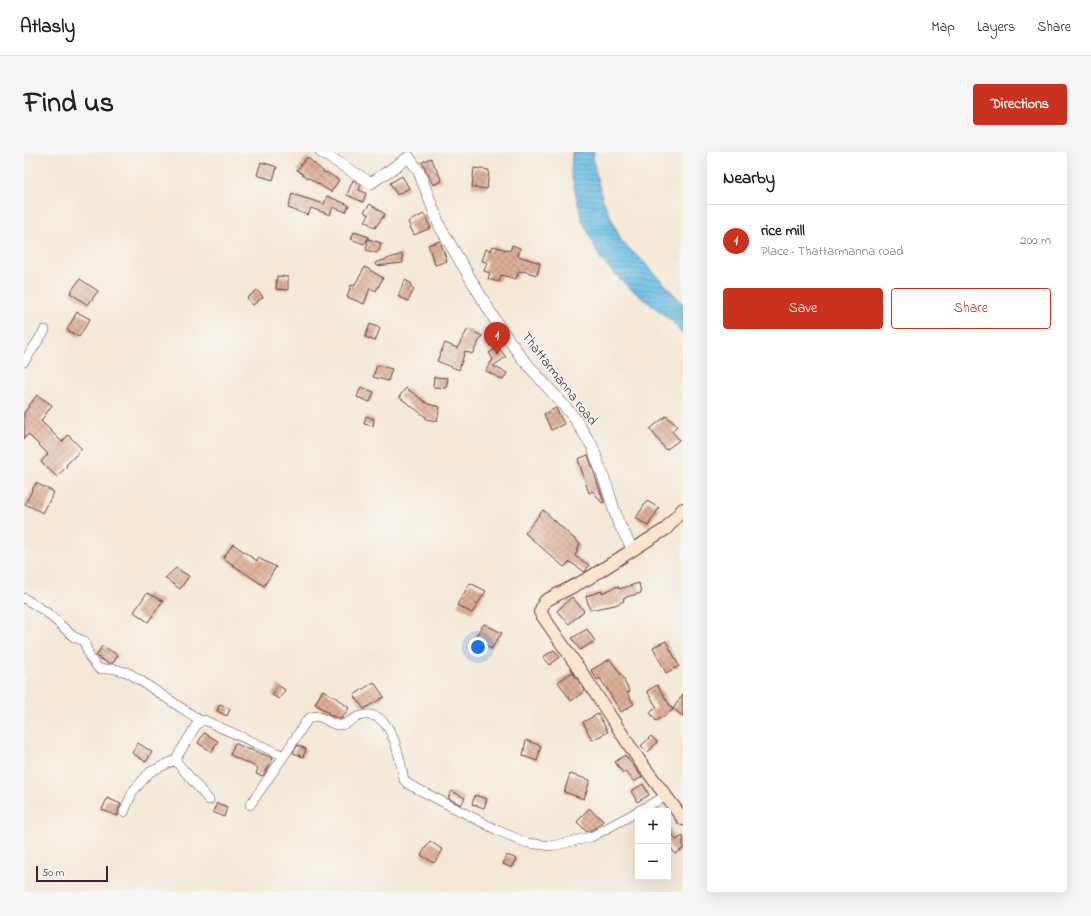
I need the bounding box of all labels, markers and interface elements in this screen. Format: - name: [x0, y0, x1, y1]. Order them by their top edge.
- text: Atlasly: [20, 14, 75, 41]
- text: Map: [931, 17, 955, 38]
- text: Layers: [977, 17, 1015, 38]
- text: Share: [1037, 17, 1071, 38]
- text: Find us: [24, 84, 114, 125]
- button: Directions: [973, 84, 1067, 125]
- text: Nearby: [723, 166, 775, 191]
- text: rice mill: [761, 220, 805, 242]
- text: 1: [734, 231, 738, 250]
- text: 200 m: [1020, 231, 1051, 250]
- text: Place · Thattarmanna road: [761, 242, 904, 261]
- button: Save: [723, 288, 883, 329]
- button: Share: [891, 288, 1051, 329]
- pin: 1: [484, 322, 510, 355]
- street label: Thattarmanna road: [516, 328, 602, 430]
- your location: [468, 637, 488, 657]
- map controls: [635, 808, 671, 880]
- button: +: [635, 808, 671, 844]
- button: −: [635, 844, 671, 880]
- scale bar: [36, 864, 108, 883]
- text: 50 m: [42, 865, 64, 881]

